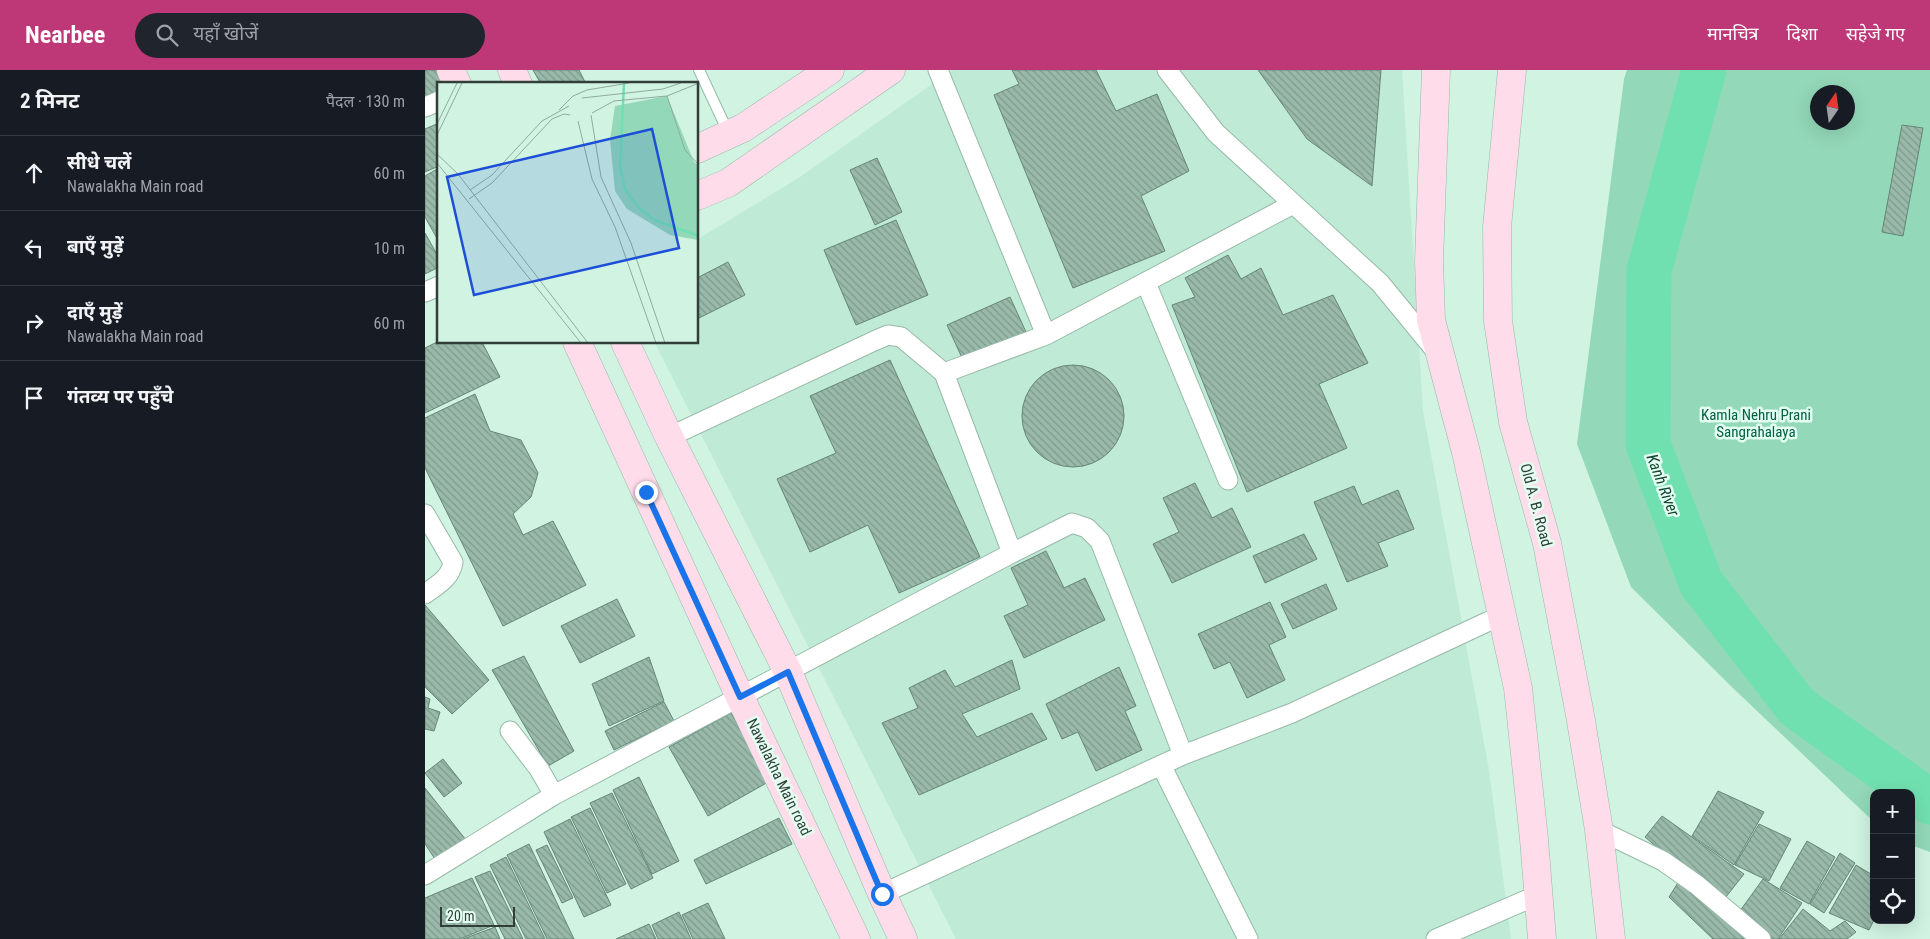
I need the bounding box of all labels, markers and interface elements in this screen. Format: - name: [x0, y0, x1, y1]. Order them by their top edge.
- search box: [135, 13, 485, 58]
- text: Nearbee: [25, 21, 105, 49]
- icon: search: [153, 21, 181, 49]
- text: यहाँ खोजें: [193, 22, 258, 45]
- text: मानचित्र: [1707, 23, 1759, 44]
- text: दिशा: [1787, 23, 1818, 44]
- text: सहेजे गए: [1846, 23, 1905, 44]
- inset map: [437, 82, 699, 344]
- north arrow: [1810, 85, 1855, 130]
- text: 2 मिनट: [20, 89, 80, 113]
- text: पैदल · 130 m: [326, 92, 405, 111]
- text: सीधे चलें: [67, 151, 131, 174]
- icon: ahead: [20, 159, 48, 187]
- text: 60 m: [373, 164, 405, 183]
- text: Nawalakha Main road: [67, 177, 203, 196]
- icon: left: [20, 234, 48, 262]
- text: बाएँ मुड़ें: [67, 235, 123, 258]
- text: 10 m: [373, 239, 405, 258]
- text: दाएँ मुड़ें: [67, 301, 122, 324]
- icon: right: [20, 309, 48, 337]
- text: 60 m: [373, 314, 405, 333]
- text: Nawalakha Main road: [67, 327, 203, 346]
- icon: arrive: [20, 384, 48, 412]
- text: गंतव्य पर पहुँचे: [67, 385, 173, 408]
- park label: Kamla Nehru Prani Sangrahalaya: [1701, 406, 1811, 441]
- water label: Kanh River: [1643, 451, 1684, 520]
- street label: Old A. B. Road: [1516, 462, 1556, 548]
- route end: [635, 481, 658, 504]
- street label: Nawalakha Main road: [743, 716, 815, 838]
- map controls: [1870, 789, 1915, 924]
- button: +: [1870, 789, 1915, 834]
- button: −: [1870, 834, 1915, 879]
- button: locate: [1870, 879, 1915, 924]
- route start: [871, 883, 894, 906]
- scale bar: [440, 904, 515, 927]
- text: 20 m: [447, 908, 475, 924]

